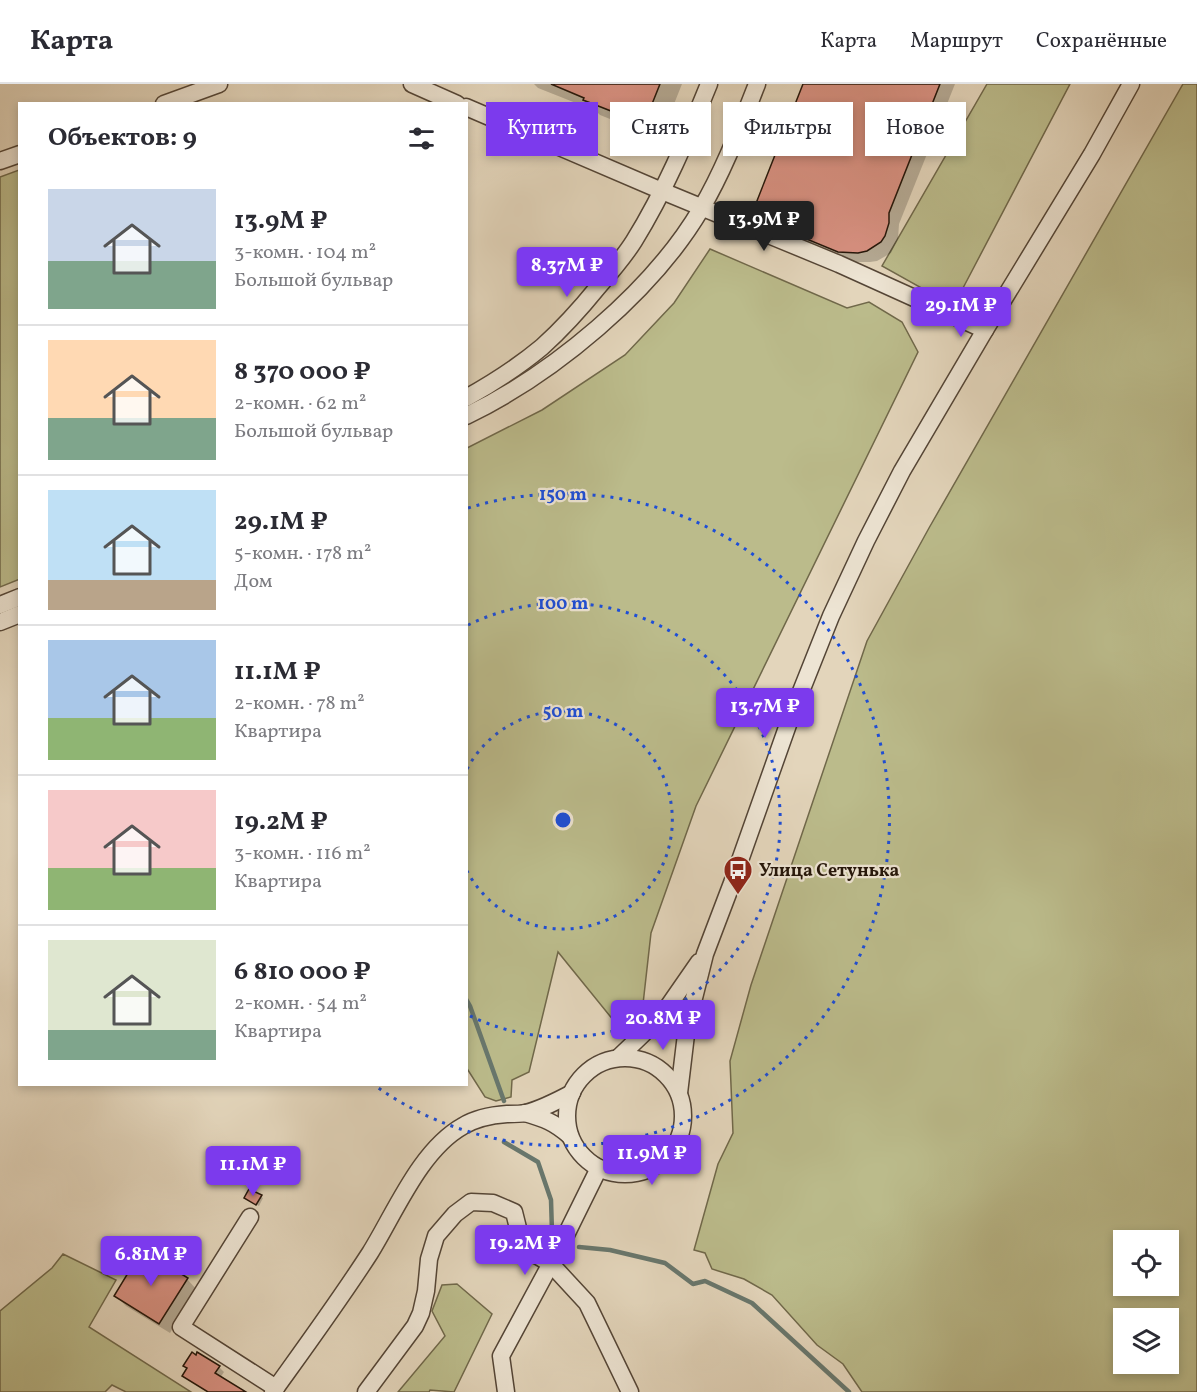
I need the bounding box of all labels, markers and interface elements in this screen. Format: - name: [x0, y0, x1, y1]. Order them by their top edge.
- text: Карта: [30, 22, 113, 61]
- text: Карта: [820, 27, 877, 56]
- text: Маршрут: [910, 27, 1003, 56]
- text: Сохранённые: [1036, 27, 1167, 56]
- chip: Купить: [486, 102, 598, 156]
- chip: Снять: [610, 102, 711, 156]
- chip: Фильтры: [723, 102, 853, 156]
- chip: Новое: [865, 102, 966, 156]
- text: Объектов: 9: [48, 120, 197, 156]
- icon: filters: [405, 122, 438, 155]
- pin: 13.9M ₽: [709, 201, 819, 252]
- text: 13.9M ₽: [234, 203, 328, 239]
- text: 13.9M ₽: [728, 206, 800, 234]
- icon: home: [96, 213, 168, 285]
- text: 3-комн. · 104 m²: [234, 239, 376, 267]
- pin: 8.37M ₽: [512, 247, 622, 298]
- text: 8.37M ₽: [531, 252, 603, 280]
- text: Большой бульвар: [234, 267, 393, 295]
- pin: 29.1M ₽: [906, 287, 1016, 338]
- text: 29.1M ₽: [925, 292, 997, 320]
- text: 8 370 000 ₽: [234, 354, 371, 390]
- icon: home: [96, 364, 168, 436]
- text: 2-комн. · 62 m²: [234, 390, 366, 418]
- text: Большой бульвар: [234, 418, 393, 446]
- text: 150 m: [539, 483, 587, 508]
- text: 29.1M ₽: [234, 504, 328, 540]
- icon: home: [96, 514, 168, 586]
- text: 5-комн. · 178 m²: [234, 540, 371, 568]
- text: Дом: [234, 568, 273, 596]
- text: 100 m: [538, 592, 588, 617]
- text: 11.1M ₽: [234, 654, 321, 690]
- icon: home: [96, 664, 168, 736]
- pin: 13.7M ₽: [710, 688, 820, 739]
- text: 2-комн. · 78 m²: [234, 690, 365, 718]
- text: 13.7M ₽: [730, 693, 800, 721]
- text: 50 m: [543, 700, 583, 725]
- text: Квартира: [234, 718, 322, 746]
- text: 19.2M ₽: [234, 804, 328, 840]
- centre of rings: [553, 810, 573, 830]
- icon: home: [96, 814, 168, 886]
- text: 3-комн. · 116 m²: [234, 840, 371, 868]
- bus stop icon: Улица Сетунька: [722, 854, 754, 896]
- place label: Улица Сетунька: [759, 859, 899, 884]
- text: Квартира: [234, 868, 322, 896]
- text: 6 810 000 ₽: [234, 954, 371, 990]
- icon: home: [96, 964, 168, 1036]
- text: 2-комн. · 54 m²: [234, 990, 367, 1018]
- pin: 20.8M ₽: [608, 1000, 718, 1051]
- text: 20.8M ₽: [625, 1005, 701, 1033]
- text: Квартира: [234, 1018, 322, 1046]
- pin: 11.9M ₽: [597, 1135, 707, 1186]
- text: 11.9M ₽: [617, 1140, 687, 1168]
- pin: 11.1M ₽: [198, 1146, 308, 1197]
- text: 11.1M ₽: [220, 1151, 286, 1179]
- pin: 19.2M ₽: [470, 1225, 580, 1276]
- text: 19.2M ₽: [489, 1230, 561, 1258]
- map controls: [1113, 1230, 1179, 1374]
- button: locate: [1113, 1230, 1179, 1296]
- pin: 6.81M ₽: [96, 1236, 206, 1287]
- text: 6.81M ₽: [115, 1241, 187, 1269]
- button: layers: [1113, 1308, 1179, 1374]

